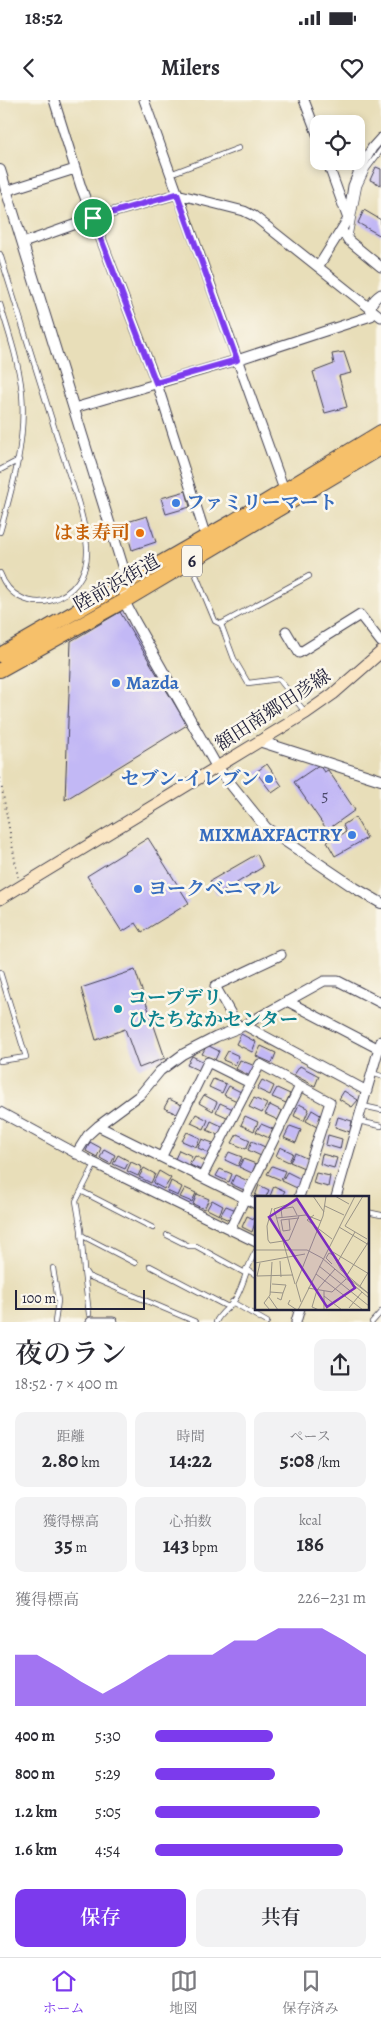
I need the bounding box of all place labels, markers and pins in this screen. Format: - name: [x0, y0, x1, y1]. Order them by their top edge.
- pin: [72, 197, 114, 239]
- place label: ファミリーマート: [186, 490, 338, 516]
- marker: ファミリーマート: [170, 497, 182, 509]
- place label: はま寿司: [54, 520, 130, 546]
- marker: はま寿司: [134, 527, 146, 539]
- place label: Mazda: [126, 670, 180, 696]
- marker: Mazda: [110, 677, 122, 689]
- place label: セブン-イレブン: [121, 766, 259, 792]
- marker: セブン-イレブン: [263, 773, 275, 785]
- place label: MIXMAXFACTRY: [199, 822, 343, 848]
- marker: MIXMAXFACTRY: [346, 829, 358, 841]
- place label: ヨークベニマル: [148, 876, 281, 902]
- marker: ヨークベニマル: [132, 883, 144, 895]
- place label: コープデリ ひたちなかセンター: [128, 985, 298, 1033]
- marker: コープデリ ひたちなかセンター: [112, 1003, 124, 1015]

